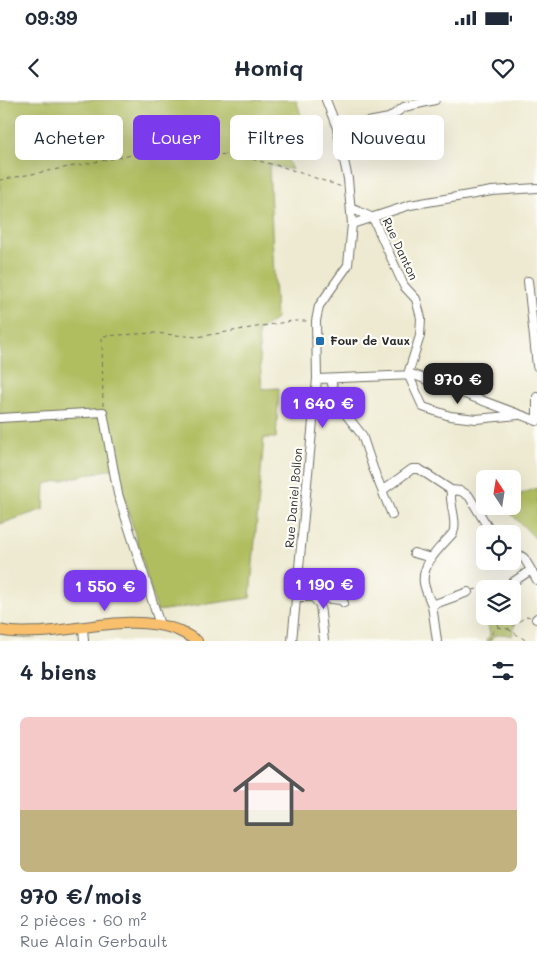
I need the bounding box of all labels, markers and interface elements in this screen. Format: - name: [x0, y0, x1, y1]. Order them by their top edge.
- text: 09:39: [25, 5, 77, 30]
- text: Homiq: [233, 53, 304, 82]
- icon: back: [20, 54, 48, 82]
- icon: heart: [489, 54, 517, 82]
- chip: Acheter: [15, 115, 123, 160]
- chip: Louer: [133, 115, 220, 160]
- chip: Filtres: [230, 115, 323, 160]
- chip: Nouveau: [333, 115, 444, 160]
- street label: Rue Danton: [380, 215, 422, 282]
- place label: Four de Vaux: [330, 332, 410, 348]
- marker: Four de Vaux: [314, 335, 326, 347]
- pin: 970 €: [423, 362, 493, 405]
- text: 970 €: [434, 368, 482, 389]
- pin: 1 640 €: [277, 386, 369, 429]
- text: 1 640 €: [292, 392, 354, 413]
- street label: Rue Daniel Bollon: [281, 447, 305, 549]
- north arrow: [476, 470, 521, 515]
- map controls: [476, 470, 521, 625]
- button: locate: [476, 525, 521, 570]
- pin: 1 190 €: [278, 568, 370, 610]
- pin: 1 550 €: [59, 570, 151, 612]
- text: 1 190 €: [295, 573, 353, 594]
- text: 1 550 €: [75, 575, 135, 596]
- button: layers: [476, 580, 521, 625]
- icon: filters: [489, 657, 517, 685]
- text: 4 biens: [20, 658, 96, 685]
- icon: home: [224, 749, 314, 839]
- text: 970 €/mois: [20, 882, 142, 909]
- text: 2 pièces · 60 m²: [20, 909, 146, 930]
- text: Rue Alain Gerbault: [20, 930, 168, 951]

